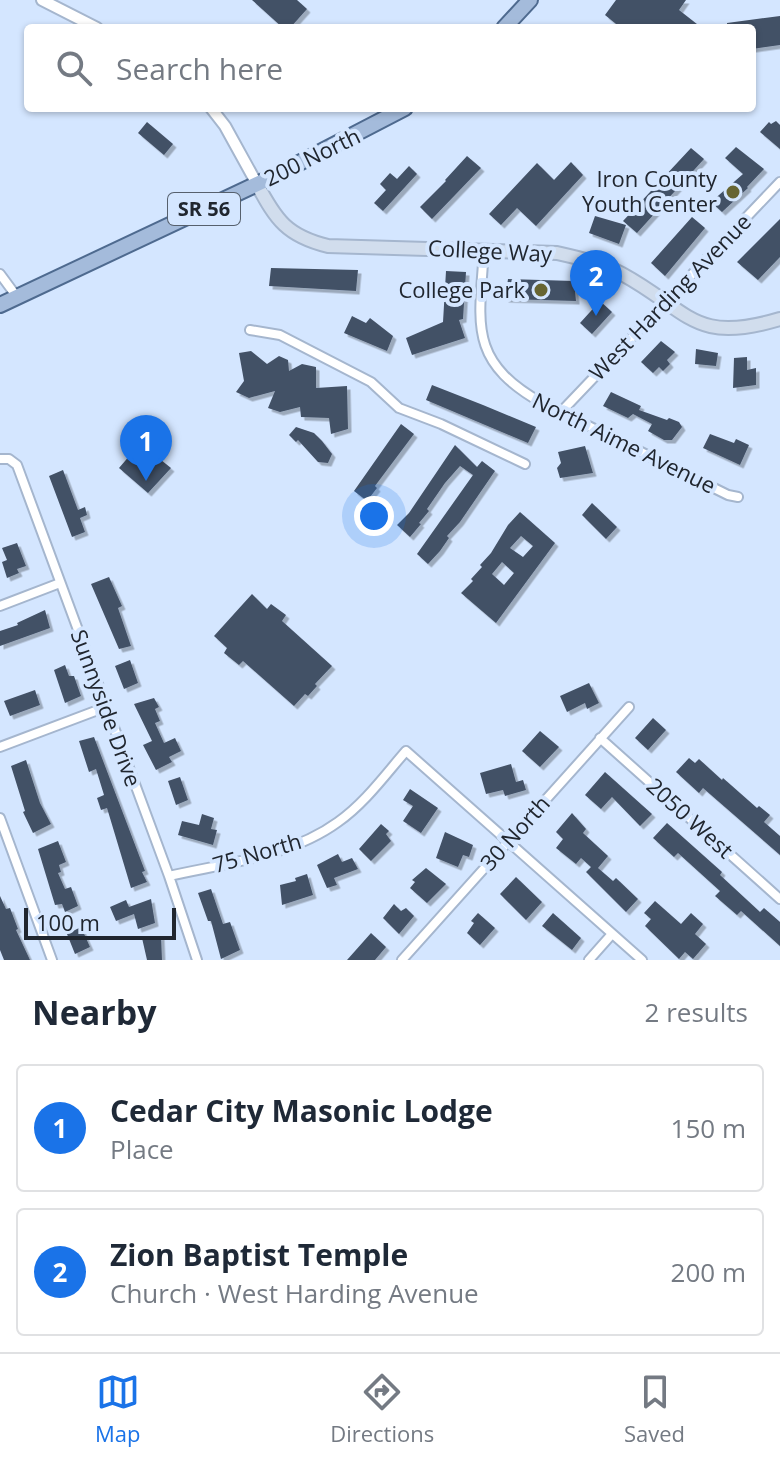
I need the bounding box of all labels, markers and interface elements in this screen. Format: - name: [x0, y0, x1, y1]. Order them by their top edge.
- search box: [24, 24, 756, 112]
- icon: search: [52, 46, 96, 90]
- text: Search here: [116, 48, 283, 89]
- street label: 200 North: [258, 120, 365, 192]
- place label: Iron County Youth Center: [582, 163, 718, 218]
- marker: Iron County Youth Center: [724, 183, 742, 201]
- road number: SR 56: [168, 193, 240, 225]
- street label: West Harding Avenue: [582, 206, 757, 386]
- street label: College Way: [427, 232, 554, 268]
- pin: 2: [570, 250, 622, 316]
- place label: College Park: [398, 274, 525, 304]
- marker: College Park: [532, 281, 550, 299]
- street label: North Aime Avenue: [528, 385, 721, 499]
- pin: 1: [120, 415, 172, 481]
- your location: [354, 496, 394, 536]
- street label: Sunnyside Drive: [65, 625, 149, 790]
- street label: 2050 West: [641, 770, 741, 864]
- street label: 30 North: [473, 788, 556, 876]
- street label: 75 North: [209, 825, 305, 879]
- scale bar: [24, 904, 176, 940]
- text: 100 m: [36, 907, 100, 937]
- text: Nearby: [32, 989, 157, 1035]
- text: 2 results: [645, 994, 748, 1030]
- text: Cedar City Masonic Lodge: [110, 1090, 493, 1131]
- text: 1: [53, 1110, 67, 1146]
- text: 150 m: [671, 1110, 746, 1146]
- text: Place: [110, 1131, 174, 1167]
- text: Zion Baptist Temple: [110, 1234, 408, 1275]
- text: 2: [53, 1254, 67, 1290]
- text: 200 m: [671, 1254, 746, 1290]
- text: Church · West Harding Avenue: [110, 1275, 479, 1311]
- tab: Map: [95, 1370, 140, 1448]
- tab: Directions: [330, 1370, 434, 1448]
- tab: Saved: [624, 1370, 685, 1448]

